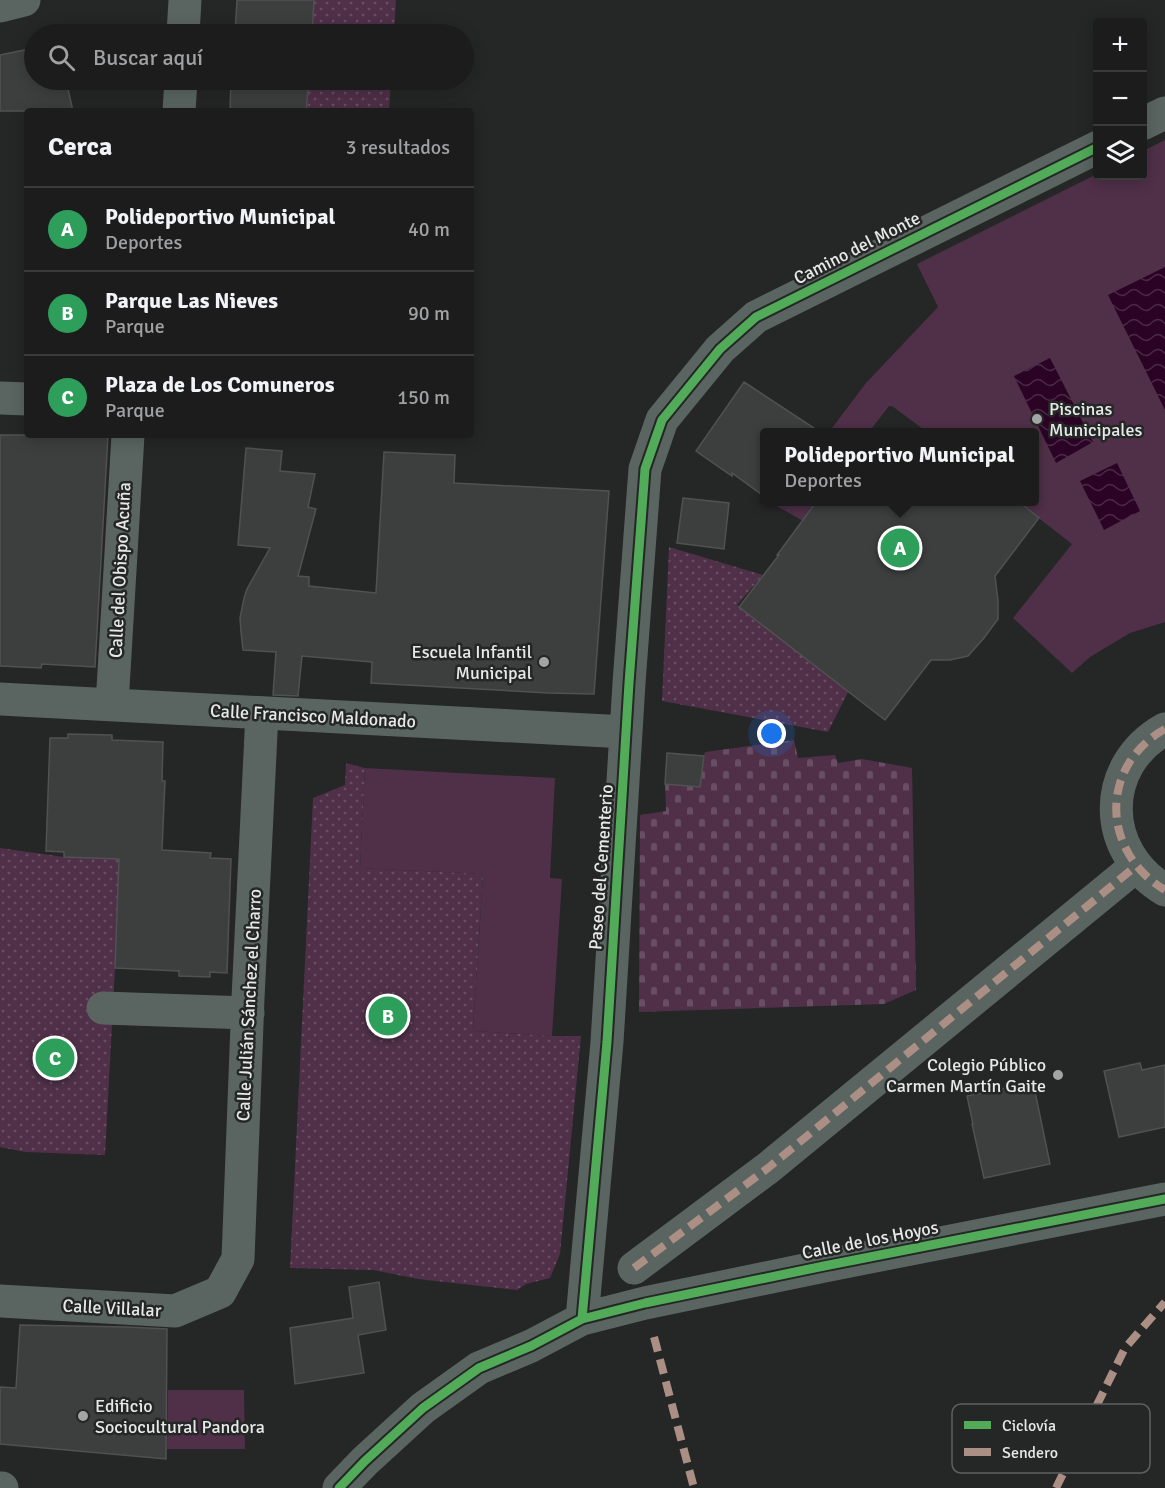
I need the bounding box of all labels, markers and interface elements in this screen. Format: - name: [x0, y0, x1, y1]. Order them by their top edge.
- map controls: [1093, 18, 1147, 180]
- button: +: [1093, 18, 1147, 72]
- search box: [24, 24, 474, 90]
- icon: search: [45, 41, 78, 74]
- text: Buscar aquí: [93, 44, 203, 71]
- button: −: [1093, 72, 1147, 126]
- button: layers: [1093, 126, 1147, 180]
- text: Cerca: [48, 131, 112, 163]
- text: 3 resultados: [346, 135, 450, 160]
- text: Polideportivo Municipal: [105, 203, 335, 230]
- street label: Camino del Monte: [790, 207, 924, 289]
- text: A: [61, 217, 74, 242]
- text: 40 m: [408, 217, 450, 242]
- text: Deportes: [105, 230, 182, 255]
- text: Parque Las Nieves: [105, 287, 278, 314]
- text: B: [61, 301, 74, 326]
- text: 90 m: [408, 301, 450, 326]
- text: Parque: [105, 314, 165, 339]
- text: Plaza de Los Comuneros: [105, 371, 334, 398]
- text: C: [61, 385, 74, 410]
- text: 150 m: [397, 385, 450, 410]
- text: Parque: [105, 398, 165, 423]
- place label: Piscinas Municipales: [1049, 398, 1142, 441]
- marker: Piscinas Municipales: [1030, 412, 1044, 426]
- popup: [760, 428, 1039, 506]
- text: Polideportivo Municipal: [784, 441, 1015, 468]
- text: Deportes: [784, 468, 862, 493]
- street label: Calle del Obispo Acuña: [104, 482, 136, 658]
- pin: A: [880, 526, 920, 570]
- place label: Escuela Infantil Municipal: [412, 641, 532, 684]
- marker: Escuela Infantil Municipal: [537, 655, 551, 669]
- street label: Calle Francisco Maldonado: [210, 700, 416, 732]
- your location: [757, 719, 786, 748]
- street label: Paseo del Cementerio: [584, 783, 618, 951]
- street label: Calle Julián Sánchez el Charro: [232, 888, 266, 1122]
- pin: B: [368, 994, 408, 1038]
- pin: C: [36, 1036, 74, 1080]
- place label: Colegio Público Carmen Martín Gaite: [886, 1054, 1046, 1097]
- marker: Colegio Público Carmen Martín Gaite: [1051, 1068, 1065, 1082]
- street label: Calle de los Hoyos: [800, 1216, 940, 1264]
- street label: Calle Villalar: [62, 1294, 162, 1322]
- place label: Edificio Sociocultural Pandora: [95, 1395, 265, 1438]
- legend: [952, 1404, 1150, 1473]
- marker: Edificio Sociocultural Pandora: [76, 1409, 90, 1423]
- text: Ciclovía: [1002, 1416, 1056, 1436]
- text: Sendero: [1002, 1443, 1058, 1463]

